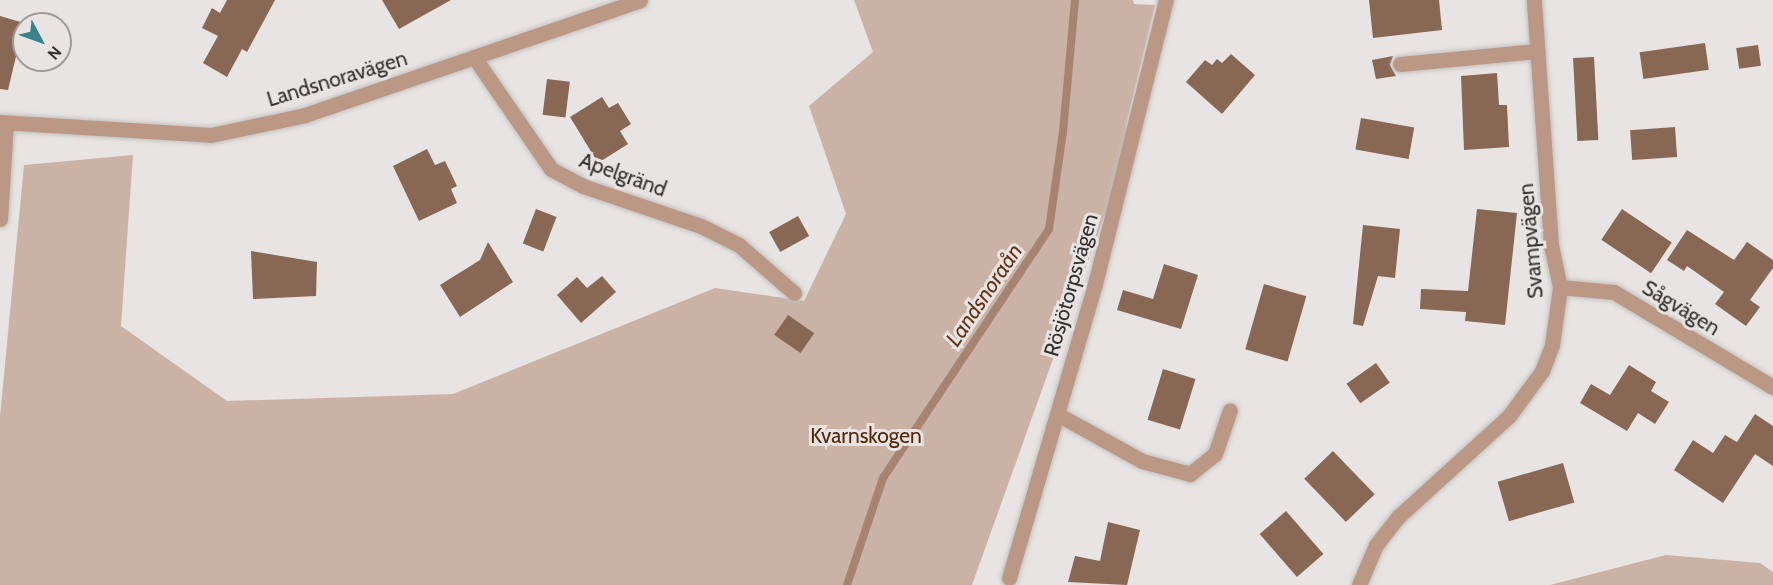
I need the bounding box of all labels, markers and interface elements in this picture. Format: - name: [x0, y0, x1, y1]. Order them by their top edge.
- north arrow: [12, 12, 72, 72]
- text: N: [44, 42, 65, 63]
- street label: Landsnoravägen: [264, 46, 410, 112]
- street label: Apelgränd: [576, 148, 670, 202]
- street label: Svampvägen: [1513, 182, 1549, 300]
- street label: Rösjötorpsvägen: [1039, 211, 1103, 359]
- water label: Landsnoraån: [940, 239, 1028, 351]
- street label: Sågvägen: [1638, 275, 1724, 341]
- park label: Kvarnskogen: [810, 423, 922, 449]

